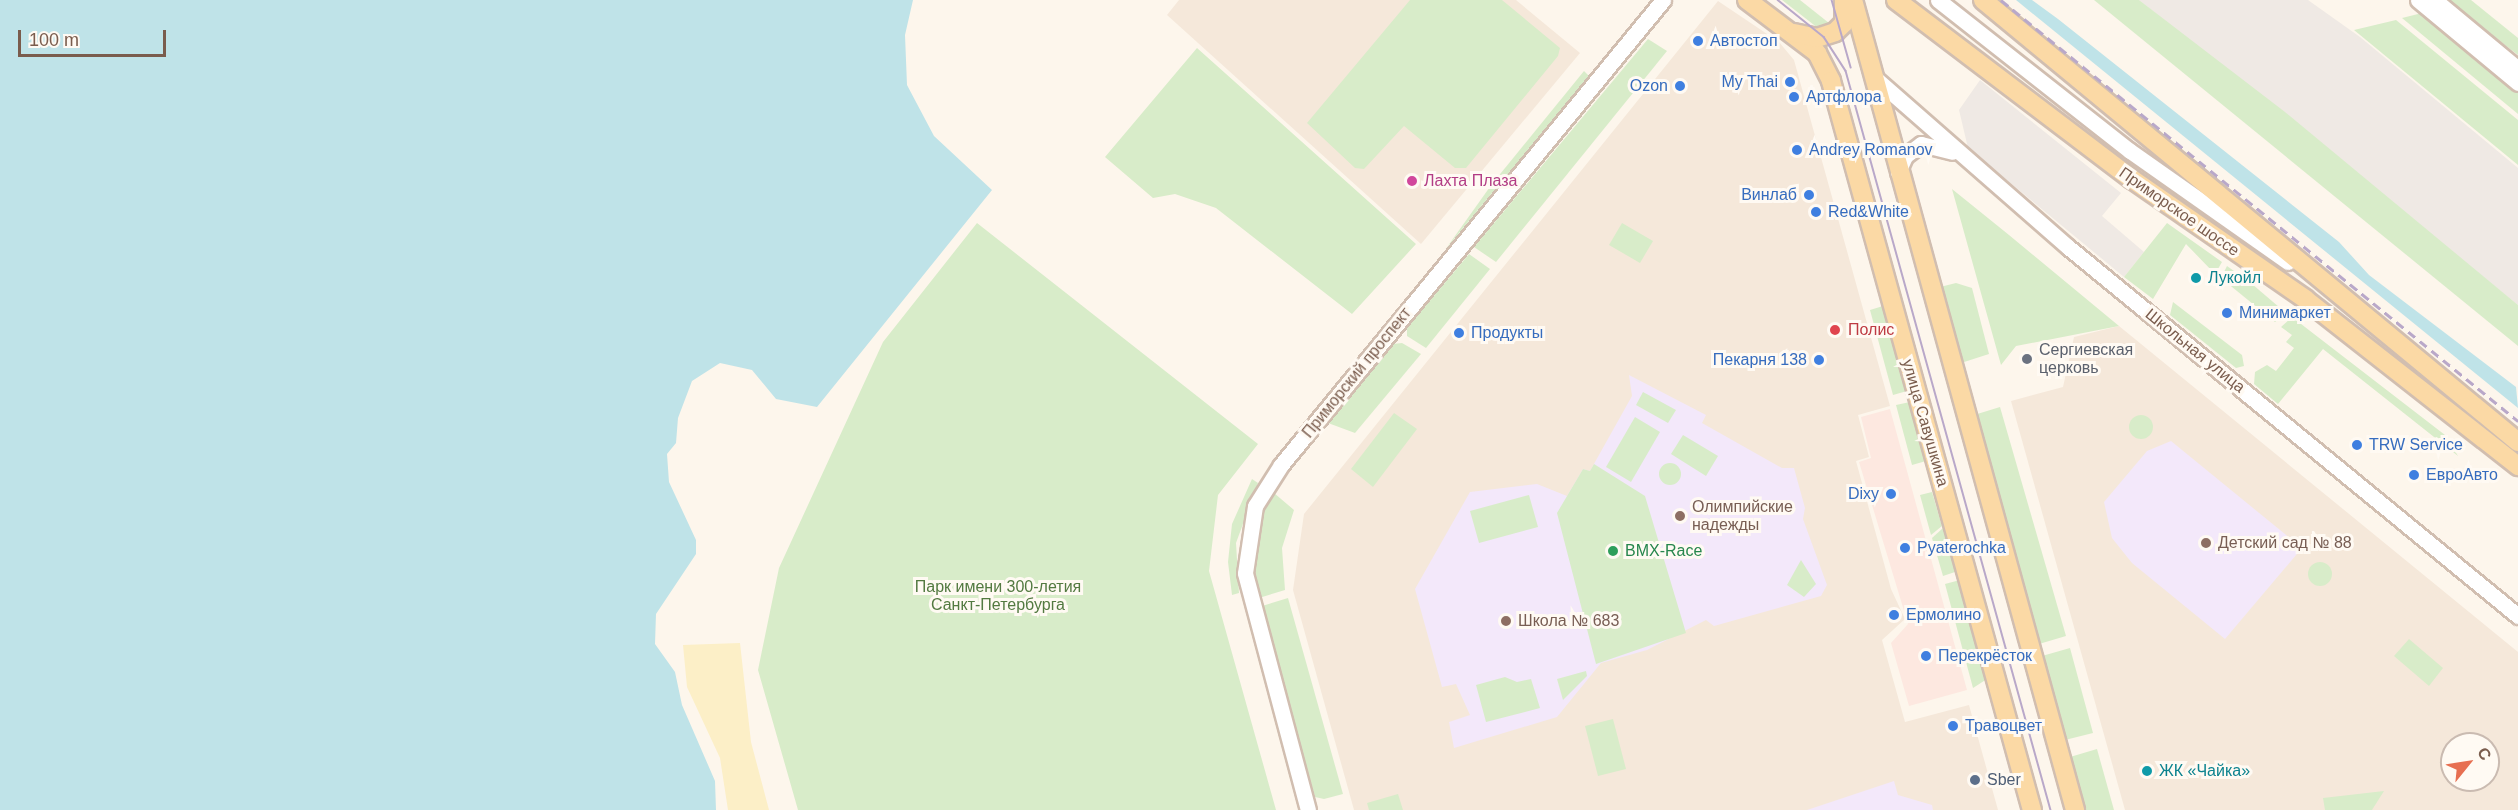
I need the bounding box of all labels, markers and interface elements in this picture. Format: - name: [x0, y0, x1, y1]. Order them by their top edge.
- scale bar: [21, 18, 170, 56]
- text: 100 m: [29, 30, 79, 50]
- place label: Автостоп: [1710, 31, 1778, 51]
- marker: Автостоп: [1691, 34, 1705, 48]
- place label: My Thai: [1721, 72, 1778, 92]
- marker: My Thai: [1783, 75, 1797, 89]
- place label: Ozon: [1630, 76, 1668, 96]
- marker: Ozon: [1673, 79, 1687, 93]
- place label: Артфлора: [1806, 87, 1882, 107]
- marker: Артфлора: [1787, 90, 1801, 104]
- place label: Andrey Romanov: [1809, 140, 1933, 160]
- marker: Andrey Romanov: [1790, 143, 1804, 157]
- street label: Приморское шоссе: [2115, 163, 2243, 261]
- place label: Лахта Плаза: [1424, 171, 1518, 191]
- marker: Лахта Плаза: [1405, 174, 1419, 188]
- place label: Винлаб: [1741, 185, 1797, 205]
- marker: Винлаб: [1802, 188, 1816, 202]
- place label: Red&White: [1828, 202, 1909, 222]
- marker: Red&White: [1809, 205, 1823, 219]
- place label: Лукойл: [2208, 268, 2261, 288]
- marker: Лукойл: [2189, 271, 2203, 285]
- place label: Минимаркет: [2239, 303, 2331, 323]
- street label: Приморский проспект: [1299, 304, 1415, 442]
- street label: Школьная улица: [2141, 305, 2249, 397]
- marker: Минимаркет: [2220, 306, 2234, 320]
- place label: Полис: [1848, 320, 1894, 340]
- marker: Полис: [1826, 321, 1844, 339]
- place label: Продукты: [1471, 323, 1543, 343]
- marker: Продукты: [1452, 326, 1466, 340]
- place label: Сергиевская церковь: [2039, 340, 2133, 378]
- place label: Пекарня 138: [1713, 350, 1807, 370]
- marker: Сергиевская церковь: [2020, 352, 2034, 366]
- marker: Пекарня 138: [1812, 353, 1826, 367]
- street label: улица Савушкина: [1898, 357, 1952, 489]
- place label: TRW Service: [2369, 435, 2463, 455]
- marker: TRW Service: [2350, 438, 2364, 452]
- place label: ЕвроАвто: [2426, 465, 2498, 485]
- marker: ЕвроАвто: [2407, 468, 2421, 482]
- place label: Dixy: [1848, 484, 1879, 504]
- marker: Dixy: [1884, 487, 1898, 501]
- place label: Олимпийские надежды: [1692, 497, 1793, 535]
- marker: Олимпийские надежды: [1673, 509, 1687, 523]
- place label: Детский сад № 88: [2218, 533, 2352, 553]
- marker: Детский сад № 88: [2199, 536, 2213, 550]
- place label: Pyaterochka: [1917, 538, 2006, 558]
- place label: BMX-Race: [1625, 541, 1702, 561]
- marker: Pyaterochka: [1898, 541, 1912, 555]
- marker: BMX-Race: [1606, 544, 1620, 558]
- park label: Парк имени 300-летия Санкт-Петербурга: [915, 577, 1081, 615]
- place label: Ермолино: [1906, 605, 1981, 625]
- marker: Ермолино: [1887, 608, 1901, 622]
- place label: Школа № 683: [1518, 611, 1619, 631]
- marker: Школа № 683: [1499, 614, 1513, 628]
- place label: Перекрёсток: [1938, 646, 2032, 666]
- marker: Перекрёсток: [1919, 649, 1933, 663]
- place label: Травоцвет: [1965, 716, 2042, 736]
- marker: Травоцвет: [1946, 719, 1960, 733]
- north arrow: [2440, 732, 2500, 792]
- text: С: [2474, 744, 2495, 763]
- place label: ЖК «Чайка»: [2159, 761, 2250, 781]
- marker: ЖК «Чайка»: [2140, 764, 2154, 778]
- place label: Sber: [1987, 770, 2021, 790]
- marker: Sber: [1968, 773, 1982, 787]

